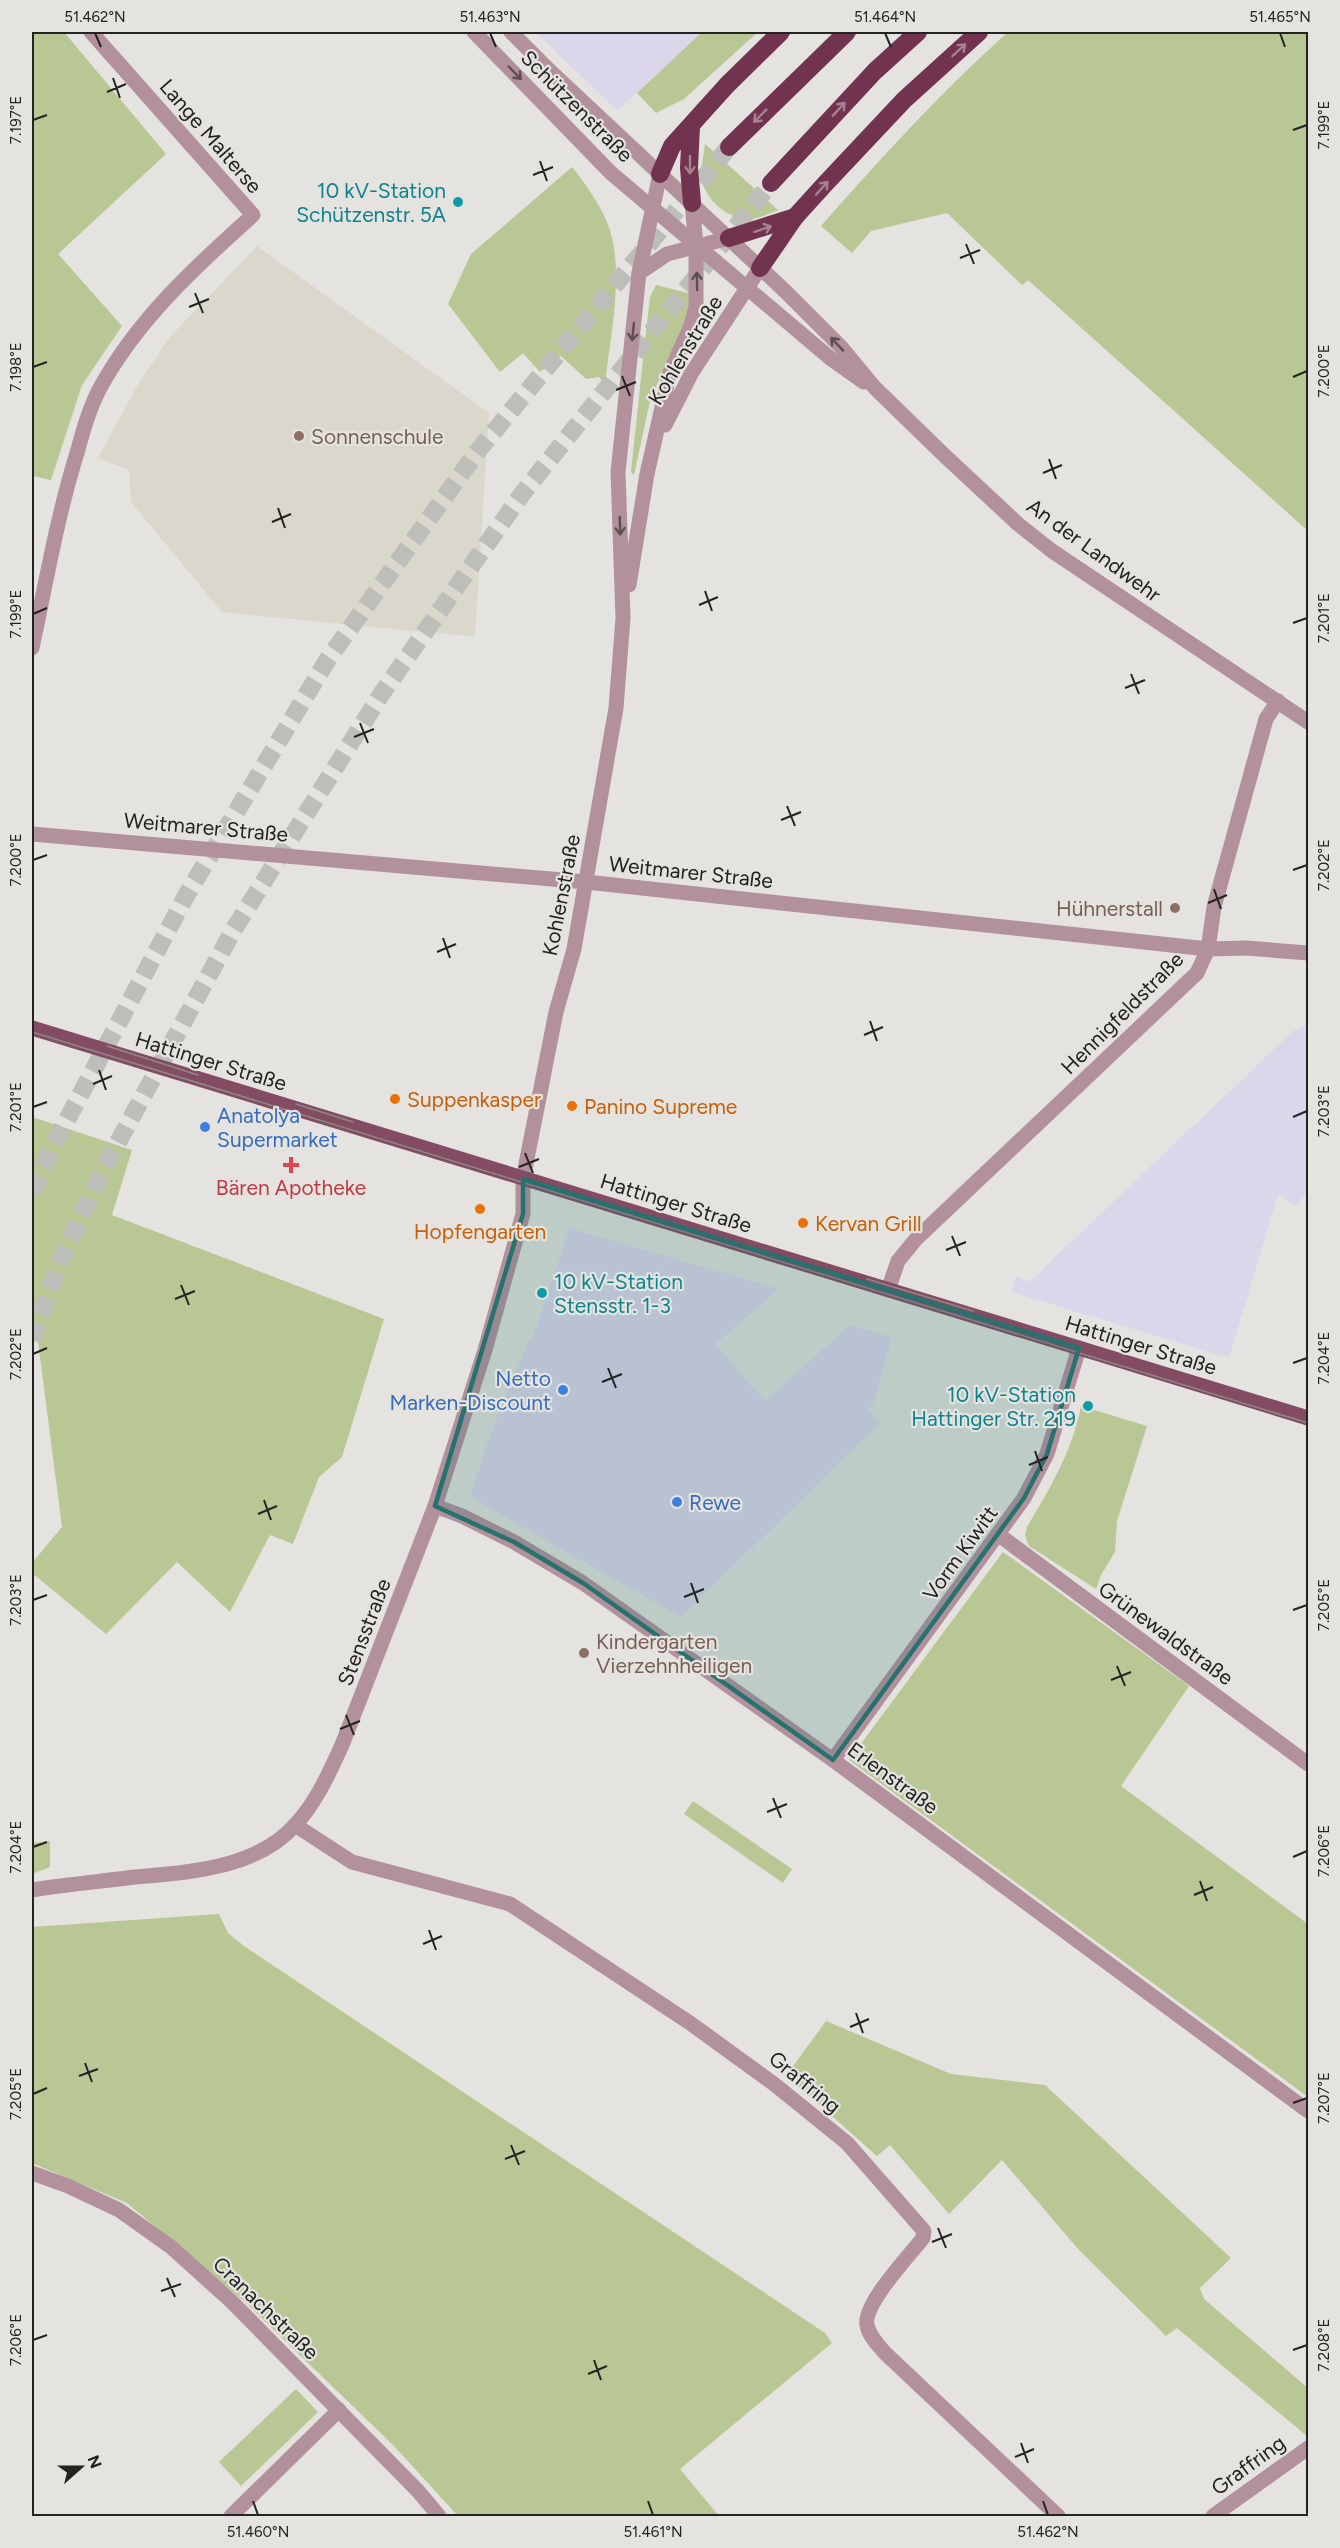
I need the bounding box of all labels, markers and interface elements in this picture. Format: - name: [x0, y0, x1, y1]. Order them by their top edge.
- text: 51.462°N: [64, 8, 126, 26]
- text: 51.463°N: [459, 8, 521, 26]
- text: 51.464°N: [854, 8, 916, 26]
- text: 51.465°N: [1249, 8, 1311, 26]
- one-way arrow: [951, 43, 966, 57]
- street label: Schützenstraße: [516, 45, 638, 167]
- one-way arrow: [508, 66, 522, 81]
- street label: Lange Malterse: [155, 74, 267, 198]
- text: 7.197°E: [7, 96, 25, 144]
- text: 7.199°E: [1315, 101, 1333, 149]
- one-way arrow: [831, 102, 845, 117]
- one-way arrow: [752, 109, 767, 124]
- one-way arrow: [684, 154, 696, 174]
- place label: 10 kV-Station Schützenstr. 5A: [296, 178, 446, 227]
- one-way arrow: [814, 181, 828, 196]
- marker: 10 kV-Station Schützenstr. 5A: [451, 195, 465, 209]
- one-way arrow: [753, 222, 771, 233]
- one-way arrow: [691, 271, 703, 291]
- street label: Kohlenstraße: [643, 291, 727, 409]
- one-way arrow: [627, 321, 638, 341]
- one-way arrow: [830, 336, 844, 351]
- text: 7.198°E: [7, 342, 25, 392]
- text: 7.200°E: [1315, 344, 1333, 398]
- place label: Sonnenschule: [311, 424, 443, 449]
- marker: Sonnenschule: [292, 429, 306, 443]
- street label: An der Landwehr: [1022, 493, 1166, 607]
- one-way arrow: [614, 515, 626, 535]
- text: 7.199°E: [7, 590, 25, 638]
- text: 7.201°E: [1315, 593, 1333, 643]
- street label: Weitmarer Straße: [123, 807, 289, 847]
- street label: Kohlenstraße: [537, 832, 585, 958]
- text: 7.200°E: [7, 833, 25, 887]
- text: 7.202°E: [1315, 839, 1333, 891]
- street label: Weitmarer Straße: [608, 851, 774, 893]
- place label: Hühnerstall: [1056, 896, 1163, 921]
- marker: Hühnerstall: [1168, 901, 1182, 915]
- street label: Hennigfeldstraße: [1056, 947, 1188, 1079]
- street label: Hattinger Straße: [132, 1026, 290, 1096]
- text: 7.201°E: [7, 1082, 25, 1132]
- text: 7.203°E: [1315, 1085, 1333, 1137]
- place label: Suppenkasper: [407, 1087, 541, 1112]
- marker: Suppenkasper: [388, 1092, 402, 1106]
- place label: Panino Supreme: [584, 1094, 737, 1119]
- marker: Panino Supreme: [565, 1099, 579, 1113]
- place label: Anatolya Supermarket: [217, 1103, 338, 1152]
- marker: Anatolya Supermarket: [198, 1120, 212, 1134]
- marker: Bären Apotheke: [284, 1158, 298, 1172]
- street label: Hattinger Straße: [597, 1168, 755, 1238]
- place label: Bären Apotheke: [216, 1175, 366, 1200]
- marker: Hopfengarten: [473, 1202, 487, 1216]
- place label: Kervan Grill: [815, 1211, 922, 1236]
- marker: Kervan Grill: [796, 1216, 810, 1230]
- place label: Hopfengarten: [414, 1219, 546, 1244]
- place label: 10 kV-Station Stensstr. 1-3: [554, 1269, 683, 1318]
- marker: 10 kV-Station Stensstr. 1-3: [535, 1286, 549, 1300]
- street label: Hattinger Straße: [1062, 1310, 1220, 1380]
- text: 7.202°E: [7, 1328, 25, 1380]
- text: 7.204°E: [1315, 1332, 1333, 1384]
- place label: Netto Marken-Discount: [390, 1366, 551, 1415]
- place label: 10 kV-Station Hattinger Str. 219: [911, 1382, 1076, 1431]
- marker: Netto Marken-Discount: [556, 1383, 570, 1397]
- marker: 10 kV-Station Hattinger Str. 219: [1081, 1399, 1095, 1413]
- place label: Rewe: [689, 1490, 741, 1515]
- marker: Rewe: [670, 1495, 684, 1509]
- street label: Vorm Kiwitt: [917, 1501, 1003, 1605]
- text: 7.203°E: [7, 1574, 25, 1626]
- street label: Stensstraße: [332, 1575, 396, 1689]
- street label: Grünewaldstraße: [1094, 1576, 1238, 1690]
- text: 7.205°E: [1315, 1579, 1333, 1631]
- place label: Kindergarten Vierzehnheiligen: [596, 1629, 752, 1678]
- marker: Kindergarten Vierzehnheiligen: [577, 1646, 591, 1660]
- street label: Erlenstraße: [843, 1737, 943, 1819]
- text: 7.204°E: [7, 1821, 25, 1873]
- text: 7.206°E: [1315, 1825, 1333, 1877]
- street label: Graffring: [764, 2045, 846, 2119]
- text: 7.205°E: [7, 2068, 25, 2120]
- text: 7.207°E: [1315, 2072, 1333, 2124]
- street label: Cranachstraße: [208, 2251, 324, 2365]
- text: 7.206°E: [7, 2314, 25, 2366]
- text: 7.208°E: [1315, 2319, 1333, 2371]
- street label: Graffring: [1206, 2430, 1290, 2500]
- north arrow: [51, 2437, 111, 2497]
- text: N: [83, 2453, 106, 2471]
- text: 51.460°N: [227, 2523, 289, 2541]
- text: 51.461°N: [623, 2523, 683, 2541]
- text: 51.462°N: [1017, 2523, 1079, 2541]

